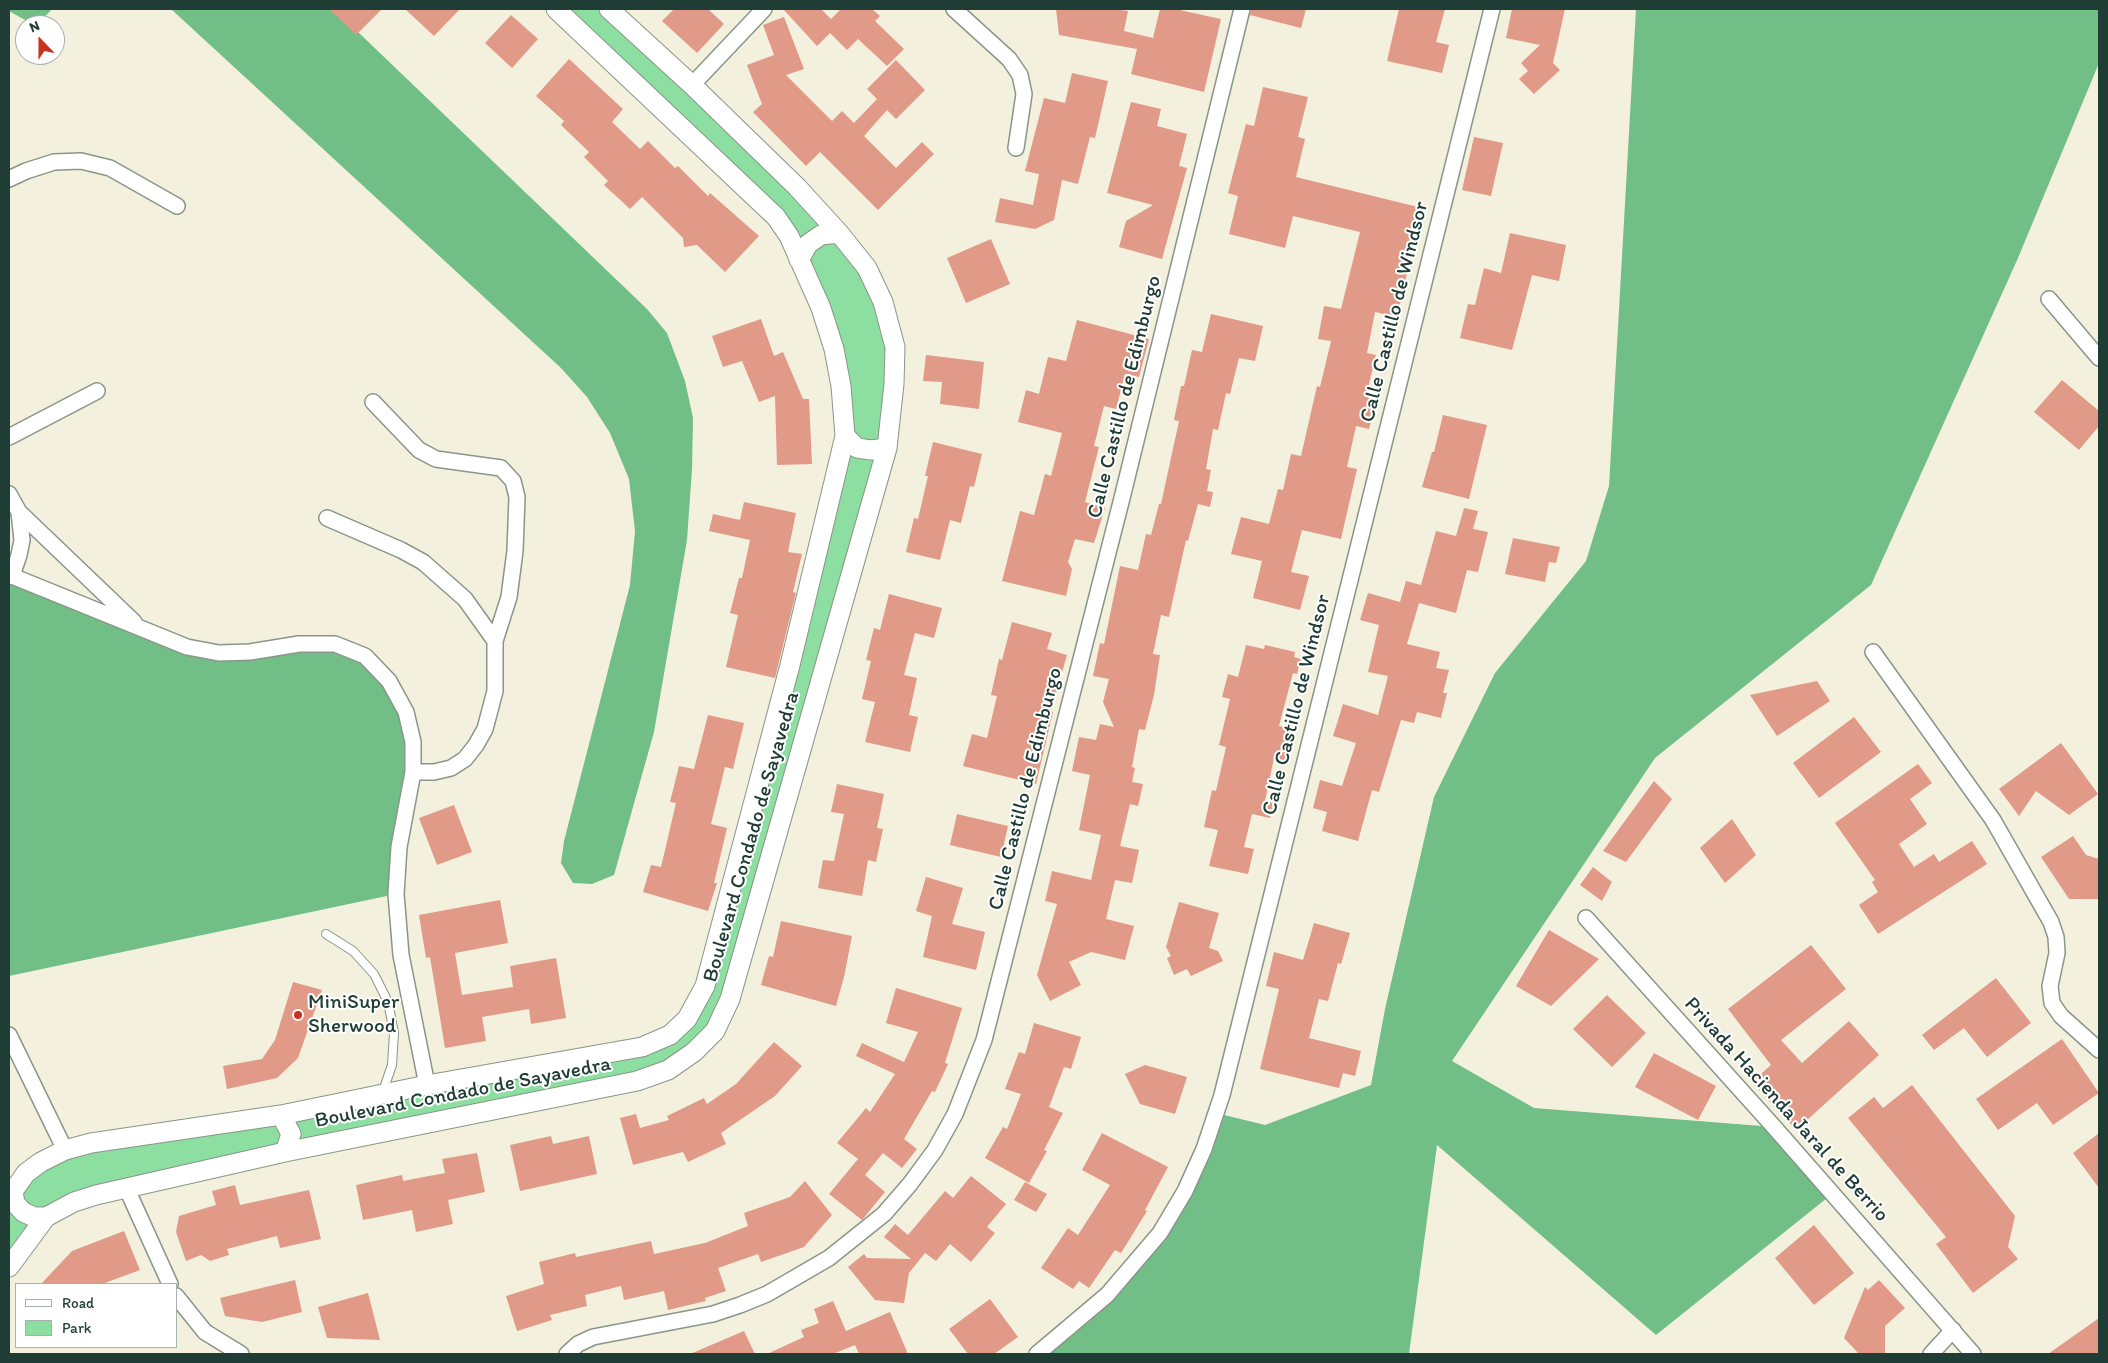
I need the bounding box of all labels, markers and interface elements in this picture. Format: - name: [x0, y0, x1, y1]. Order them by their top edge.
- north arrow: [15, 15, 65, 65]
- text: N: [27, 17, 42, 36]
- street label: Calle Castillo de Windsor: [1355, 199, 1435, 425]
- street label: Calle Castillo de Edimburgo: [1083, 273, 1167, 521]
- street label: Calle Castillo de Windsor: [1257, 592, 1337, 818]
- street label: Calle Castillo de Edimburgo: [984, 665, 1068, 913]
- street label: Boulevard Condado de Sayavedra: [698, 689, 806, 985]
- place label: MiniSuper Sherwood: [308, 990, 399, 1040]
- street label: Privada Hacienda Jaral de Berrio: [1678, 992, 1894, 1228]
- marker: MiniSuper Sherwood: [292, 1009, 304, 1021]
- street label: Boulevard Condado de Sayavedra: [313, 1052, 613, 1134]
- legend: [15, 1283, 178, 1348]
- text: Road: [62, 1294, 94, 1312]
- text: Park: [62, 1319, 92, 1337]

